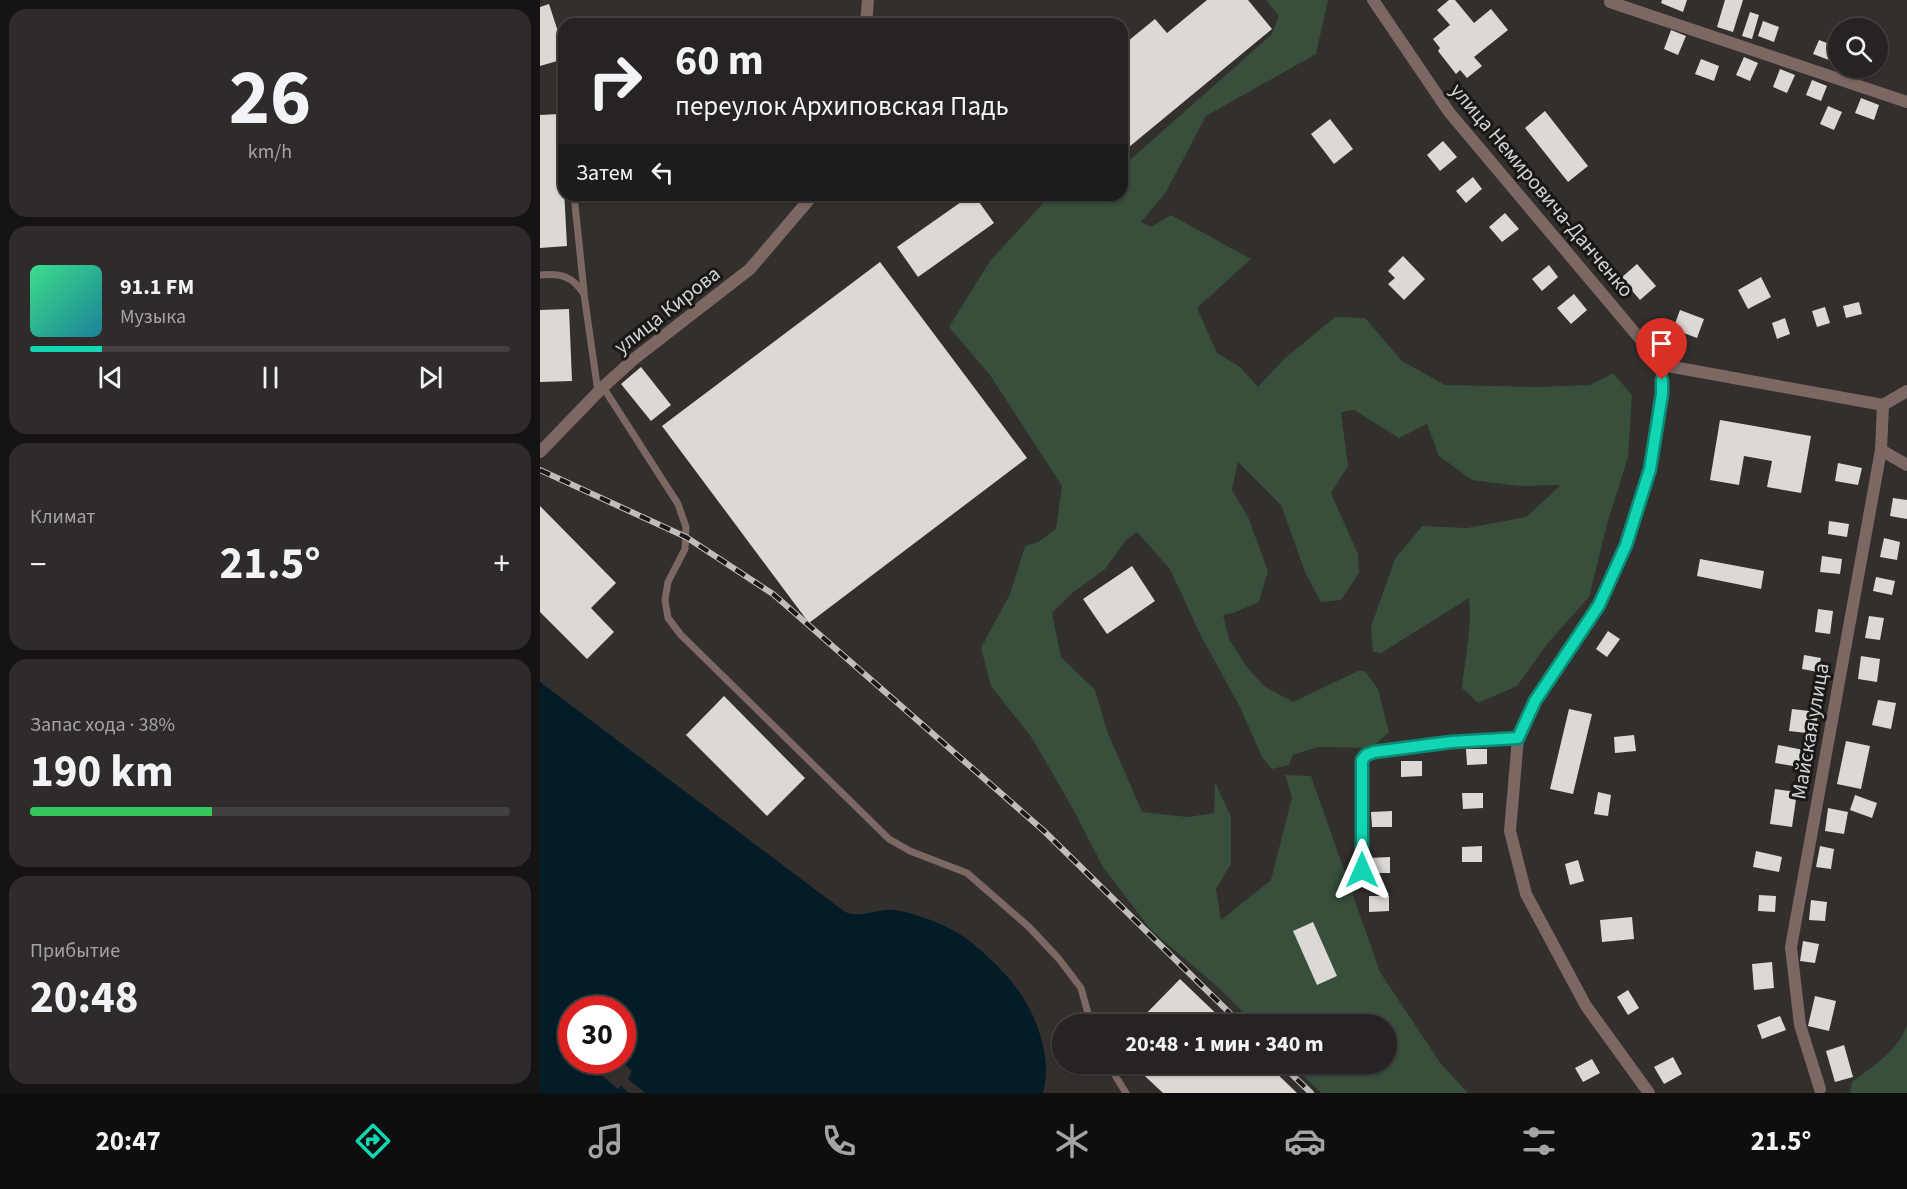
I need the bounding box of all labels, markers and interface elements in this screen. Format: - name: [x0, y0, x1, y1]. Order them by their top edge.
- map controls: [1828, 18, 1888, 78]
- button: search: [1828, 18, 1888, 78]
- text: 60 m: [675, 31, 764, 91]
- icon: right: [576, 42, 654, 120]
- text: 26: [229, 43, 311, 154]
- street label: улица Немировича-Данченко: [1443, 76, 1641, 304]
- text: переулок Архиповская Падь: [675, 87, 1009, 126]
- text: km/h: [248, 138, 292, 166]
- icon: left: [646, 156, 679, 189]
- text: Затем: [576, 157, 634, 189]
- street label: улица Кирова: [608, 259, 726, 361]
- text: 91.1 FM: [120, 271, 194, 303]
- text: Музыка: [120, 303, 186, 331]
- pin: [1636, 318, 1687, 380]
- icon: arrive: [1645, 327, 1678, 360]
- icon: previous: [94, 361, 127, 394]
- icon: pause: [254, 361, 287, 394]
- icon: next: [414, 361, 447, 394]
- text: Климат: [30, 503, 96, 531]
- text: 21.5°: [219, 532, 321, 596]
- text: −: [30, 541, 46, 588]
- text: +: [494, 541, 510, 588]
- street label: Майская улица: [1783, 660, 1837, 802]
- text: Запас хода · 38%: [30, 711, 175, 739]
- text: 190 km: [30, 740, 174, 804]
- position arrow: [1330, 838, 1394, 902]
- text: Прибытие: [30, 937, 120, 965]
- text: 20:48: [30, 966, 139, 1030]
- speed limit sign: 30: [558, 996, 636, 1074]
- text: 20:48 · 1 мин · 340 m: [1125, 1028, 1324, 1060]
- icon: directions: [352, 1120, 394, 1162]
- icon: music: [585, 1120, 627, 1162]
- icon: phone: [818, 1120, 860, 1162]
- icon: climate: [1051, 1120, 1093, 1162]
- icon: car: [1284, 1120, 1326, 1162]
- icon: filters: [1518, 1120, 1560, 1162]
- text: 20:47: [96, 1122, 161, 1161]
- text: 21.5°: [1751, 1122, 1811, 1161]

